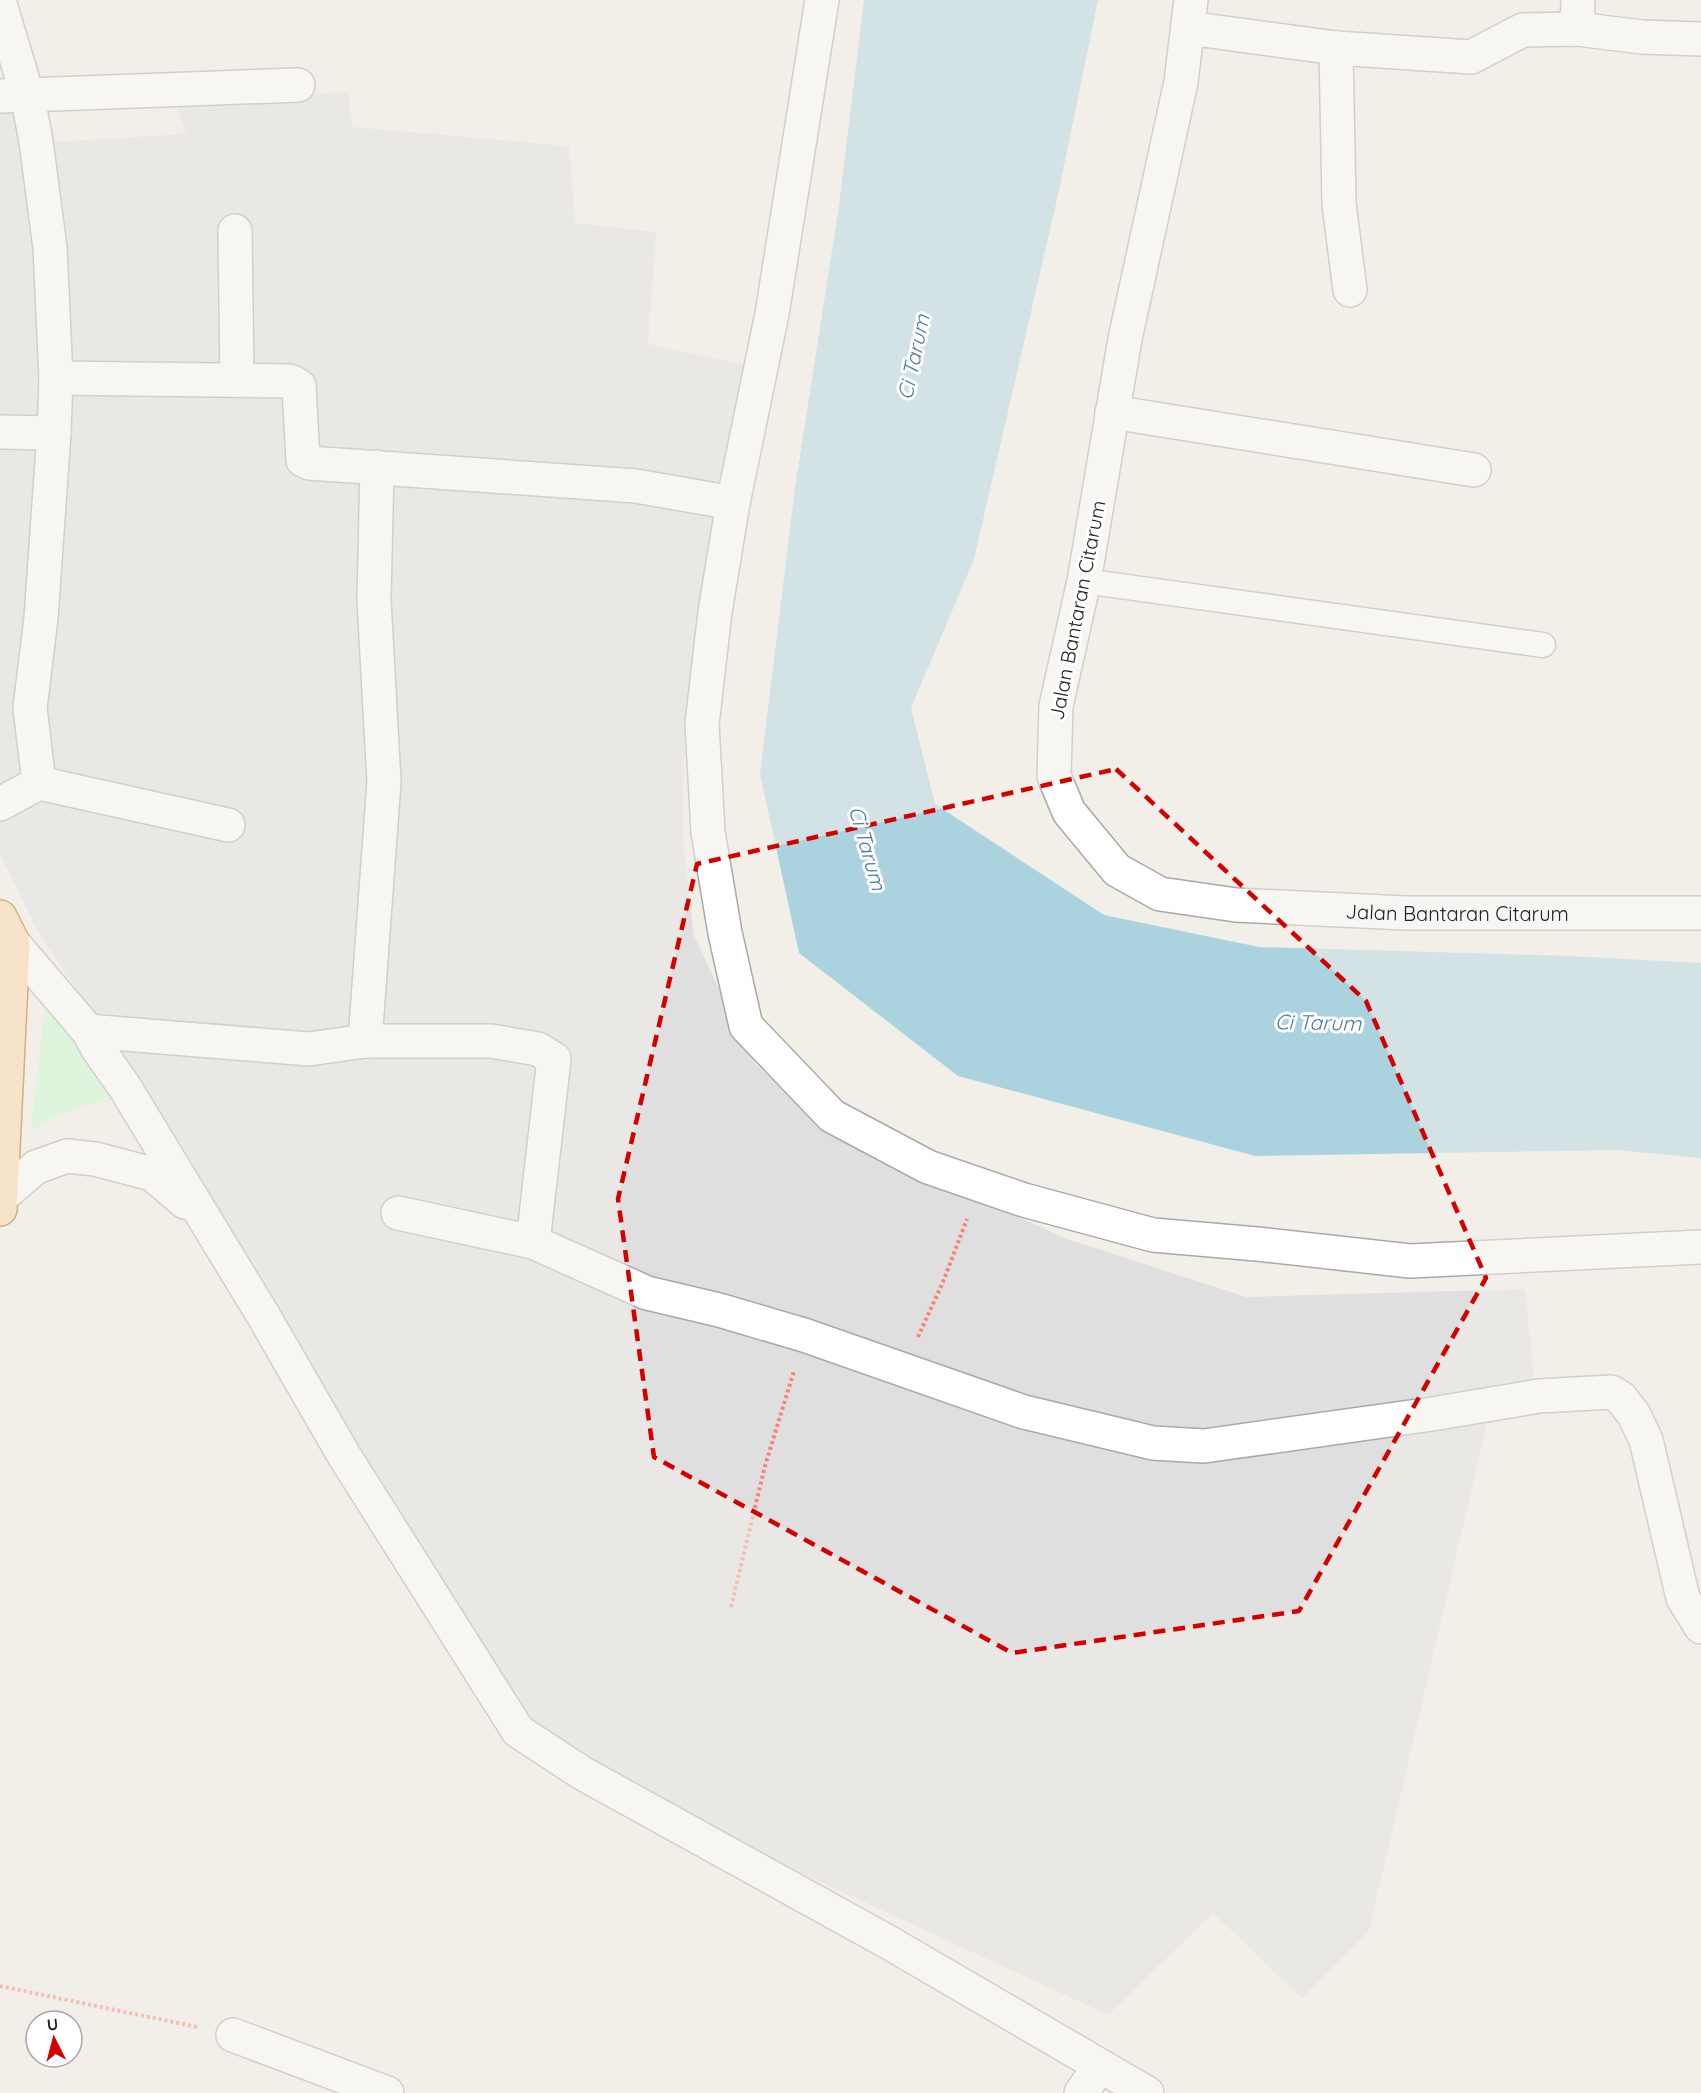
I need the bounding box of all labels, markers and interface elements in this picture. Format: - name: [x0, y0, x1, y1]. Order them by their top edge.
- water label: Ci Tarum: [891, 311, 935, 402]
- street label: Jalan Bantaran Citarum: [1043, 498, 1111, 722]
- water label: Ci Tarum: [844, 803, 893, 894]
- street label: Jalan Bantaran Citarum: [1345, 898, 1569, 926]
- water label: Ci Tarum: [1275, 1008, 1362, 1036]
- north arrow: [24, 2009, 84, 2069]
- text: U: [46, 2014, 59, 2035]

